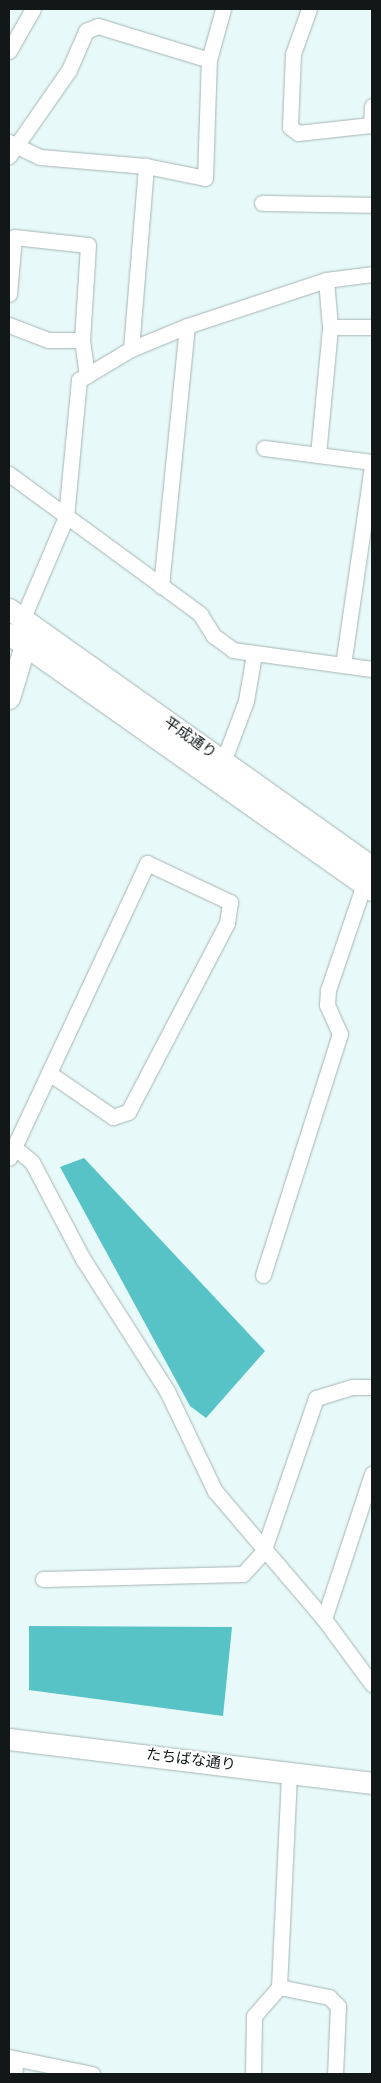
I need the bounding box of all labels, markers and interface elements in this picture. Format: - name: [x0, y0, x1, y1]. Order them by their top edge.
- street label: 平成通り: [160, 713, 220, 763]
- street label: たちばな通り: [145, 1746, 237, 1774]

